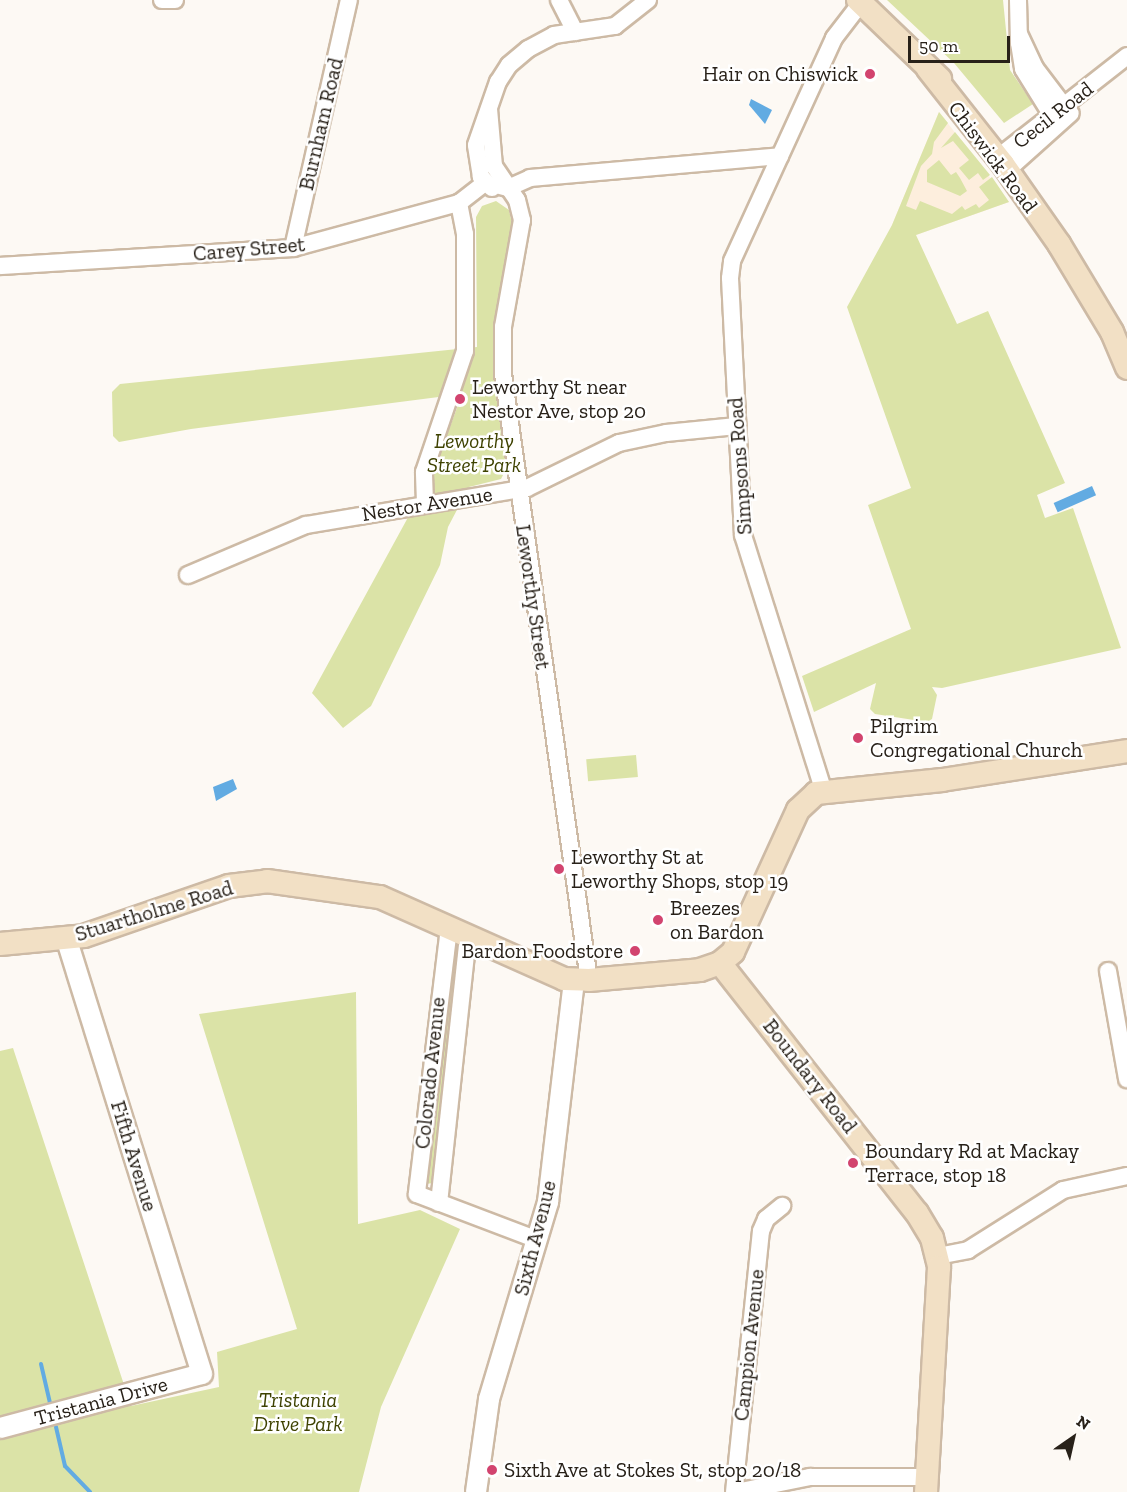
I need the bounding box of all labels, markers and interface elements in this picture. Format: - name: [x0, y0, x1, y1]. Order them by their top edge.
- scale bar: [911, 24, 1013, 62]
- text: 50 m: [919, 35, 958, 57]
- street label: Burnham Road: [294, 55, 348, 193]
- place label: Hair on Chiswick: [702, 61, 858, 87]
- marker: Hair on Chiswick: [863, 67, 877, 81]
- street label: Cecil Road: [1008, 76, 1098, 154]
- street label: Chiswick Road: [943, 96, 1043, 218]
- street label: Carey Street: [192, 232, 306, 266]
- place label: Leworthy St near Nestor Ave, stop 20: [472, 374, 647, 424]
- marker: Leworthy St near Nestor Ave, stop 20: [453, 392, 467, 406]
- street label: Simpsons Road: [723, 396, 757, 536]
- park label: Leworthy Street Park: [427, 428, 521, 478]
- street label: Nestor Avenue: [359, 481, 495, 527]
- street label: Leworthy Street: [510, 523, 556, 671]
- place label: Pilgrim Congregational Church: [870, 713, 1083, 763]
- marker: Pilgrim Congregational Church: [851, 731, 865, 745]
- place label: Leworthy St at Leworthy Shops, stop 19: [571, 844, 789, 894]
- marker: Leworthy St at Leworthy Shops, stop 19: [552, 862, 566, 876]
- street label: Stuartholme Road: [72, 875, 236, 947]
- place label: Breezes on Bardon: [670, 895, 764, 945]
- marker: Breezes on Bardon: [651, 913, 665, 927]
- place label: Bardon Foodstore: [461, 938, 623, 964]
- marker: Bardon Foodstore: [628, 944, 642, 958]
- street label: Colorado Avenue: [409, 995, 451, 1151]
- street label: Boundary Road: [757, 1014, 863, 1138]
- street label: Fifth Avenue: [105, 1097, 163, 1215]
- place label: Boundary Rd at Mackay Terrace, stop 18: [865, 1138, 1080, 1188]
- marker: Boundary Rd at Mackay Terrace, stop 18: [846, 1156, 860, 1170]
- street label: Sixth Avenue: [508, 1177, 562, 1299]
- street label: Campion Avenue: [728, 1267, 770, 1423]
- street label: Tristania Drive: [32, 1371, 170, 1431]
- park label: Tristania Drive Park: [253, 1387, 343, 1437]
- north arrow: [1043, 1408, 1103, 1468]
- text: N: [1073, 1411, 1094, 1434]
- place label: Sixth Ave at Stokes St, stop 20/18: [504, 1457, 802, 1483]
- marker: Sixth Ave at Stokes St, stop 20/18: [485, 1463, 499, 1477]

